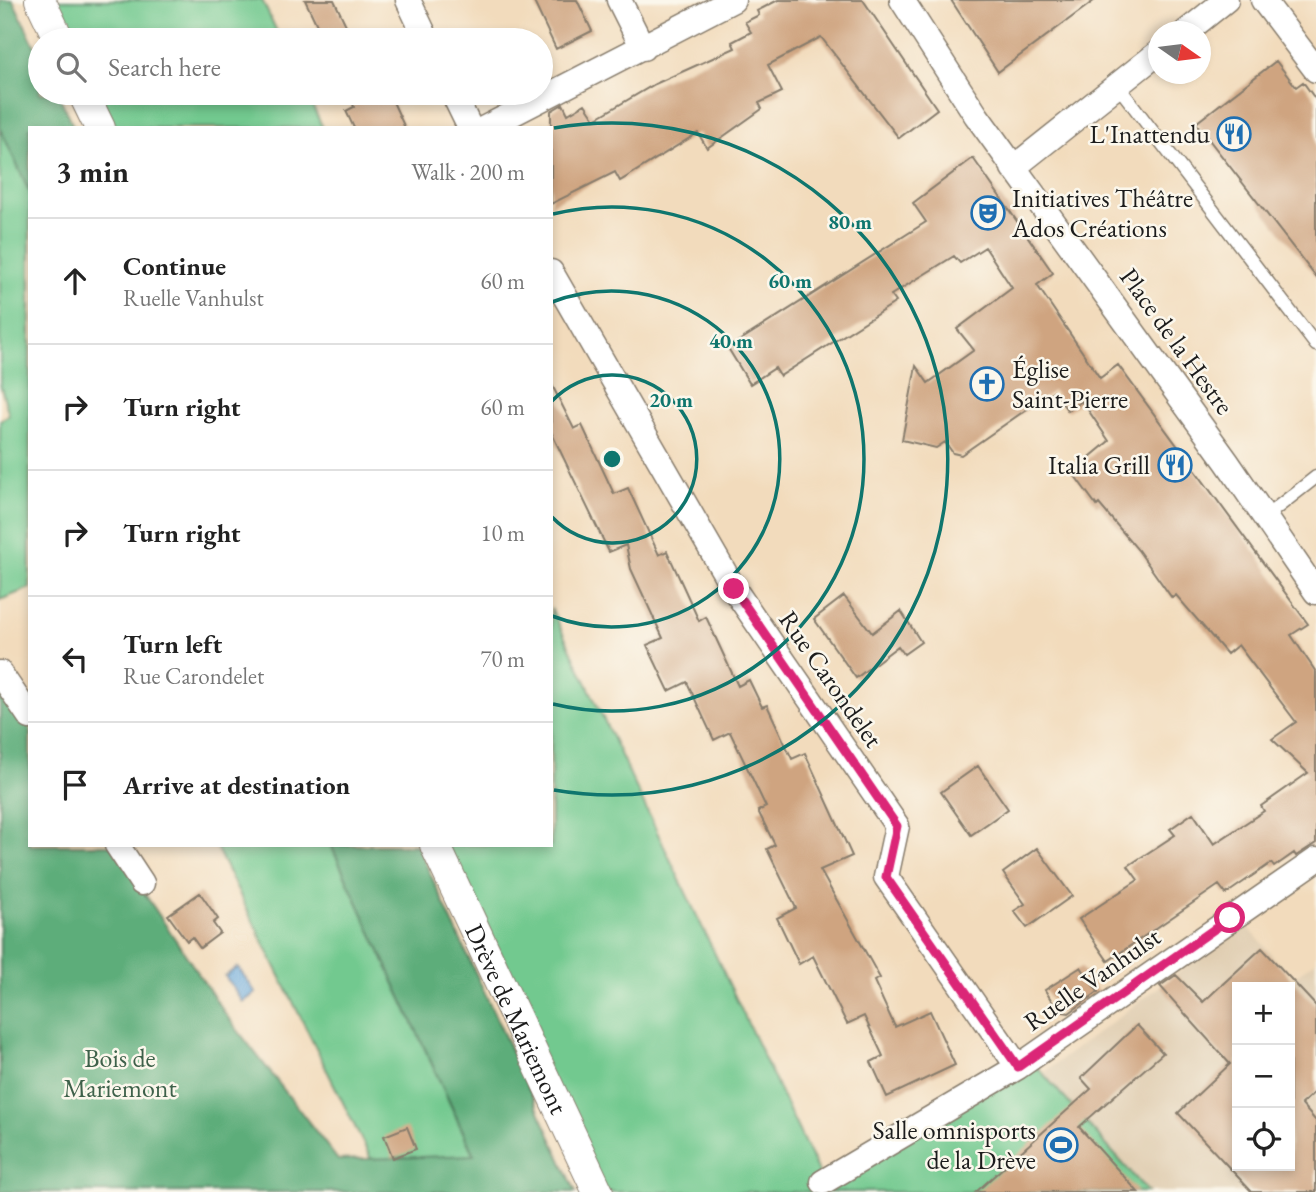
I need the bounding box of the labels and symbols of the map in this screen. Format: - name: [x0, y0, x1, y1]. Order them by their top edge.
- north arrow: [1148, 21, 1211, 84]
- restaurant icon: L'Inattendu: [1215, 115, 1253, 153]
- place label: L'Inattendu: [1090, 117, 1210, 151]
- place label: Initiatives Théâtre Ados Créations: [1011, 181, 1193, 245]
- theatre icon: Initiatives Théâtre Ados Créations: [969, 194, 1007, 232]
- text: 80 m: [828, 208, 872, 235]
- street label: Place de la Hestre: [1112, 261, 1242, 421]
- text: 60 m: [768, 267, 812, 294]
- text: 40 m: [709, 327, 753, 354]
- place label: Église Saint-Pierre: [1012, 352, 1128, 416]
- church icon: Église Saint-Pierre: [968, 365, 1006, 403]
- text: 20 m: [649, 386, 693, 413]
- restaurant icon: Italia Grill: [1156, 446, 1194, 484]
- centre of rings: [600, 447, 624, 471]
- place label: Italia Grill: [1048, 448, 1150, 482]
- route end: [718, 573, 749, 604]
- street label: Rue Carondelet: [771, 604, 891, 754]
- route start: [1214, 902, 1245, 933]
- street label: Drève de Mariemont: [457, 918, 576, 1119]
- street label: Ruelle Vanhulst: [1017, 919, 1167, 1039]
- park label: Bois de Mariemont: [63, 1041, 177, 1105]
- place label: Salle omnisports de la Drève: [873, 1113, 1036, 1177]
- sports icon: Salle omnisports de la Drève: [1042, 1126, 1080, 1164]

